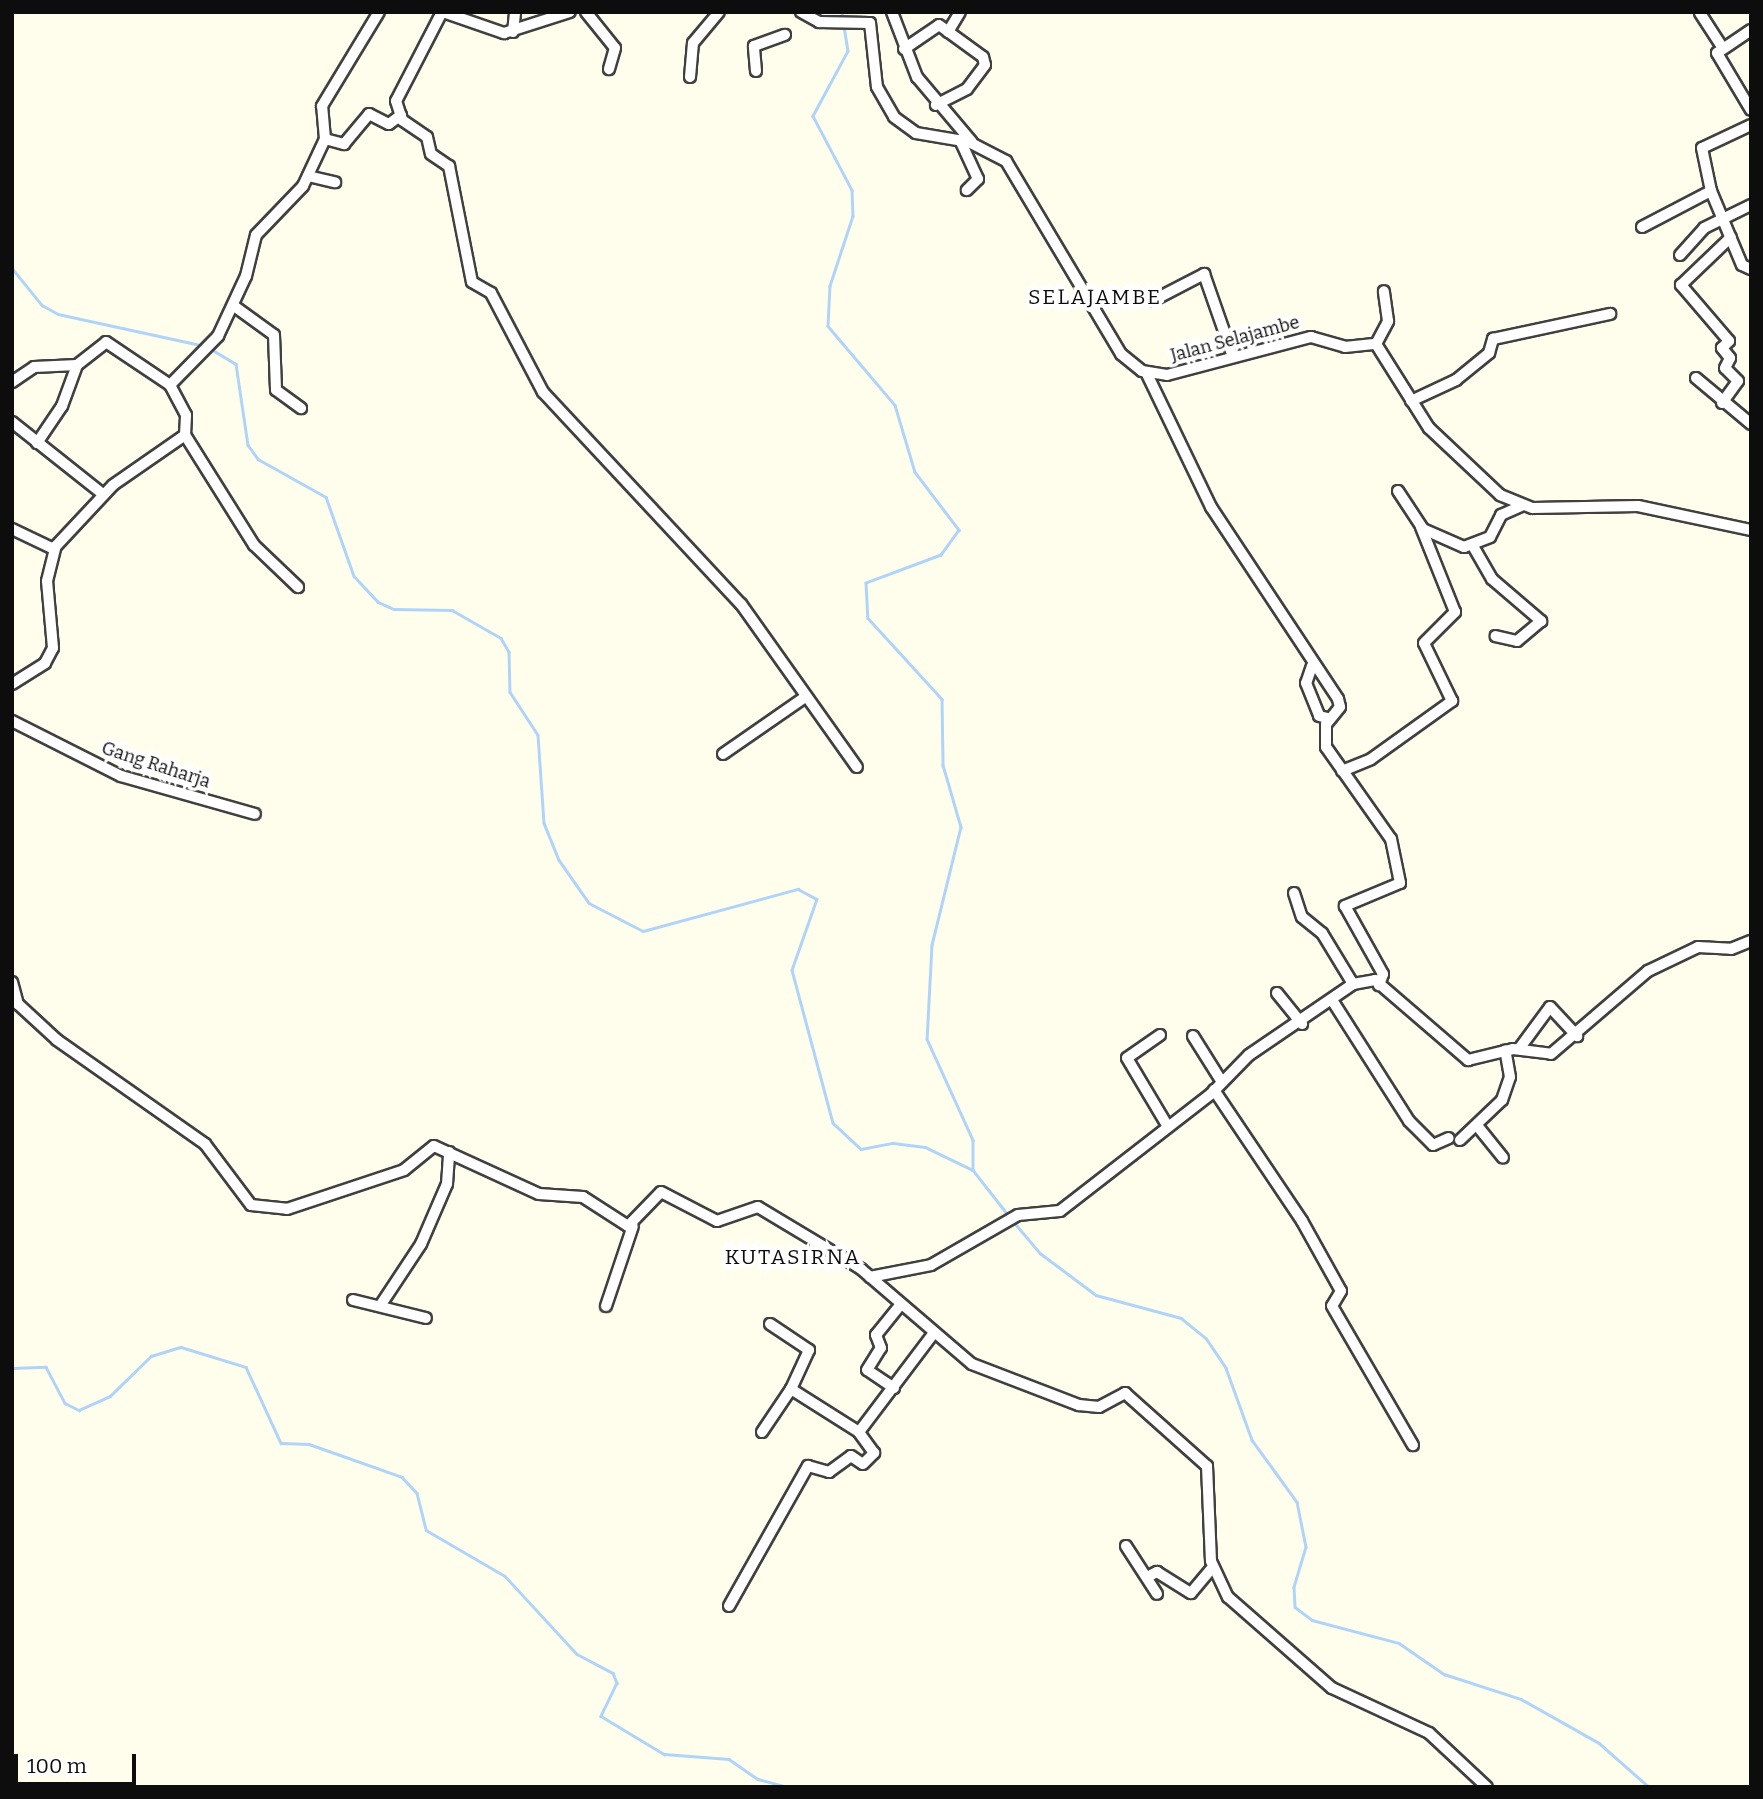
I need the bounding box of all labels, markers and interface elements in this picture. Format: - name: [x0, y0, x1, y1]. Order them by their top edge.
- district label: SELAJAMBE: [1029, 284, 1161, 310]
- street label: Jalan Selajambe: [1168, 311, 1302, 367]
- street label: Gang Raharja: [99, 737, 213, 793]
- district label: KUTASIRNA: [726, 1244, 860, 1270]
- scale bar: [18, 1740, 140, 1784]
- text: 100 m: [27, 1753, 87, 1779]

